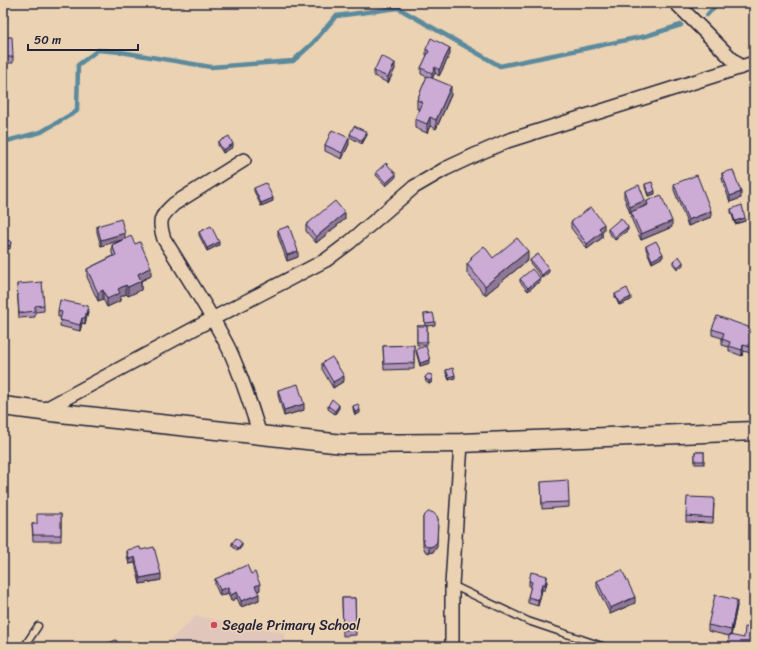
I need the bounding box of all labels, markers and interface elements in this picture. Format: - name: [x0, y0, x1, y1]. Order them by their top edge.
- scale bar: [28, 26, 138, 52]
- text: 50 m: [34, 29, 61, 51]
- place label: Segale Primary School: [222, 613, 361, 638]
- marker: Segale Primary School: [209, 620, 219, 630]

